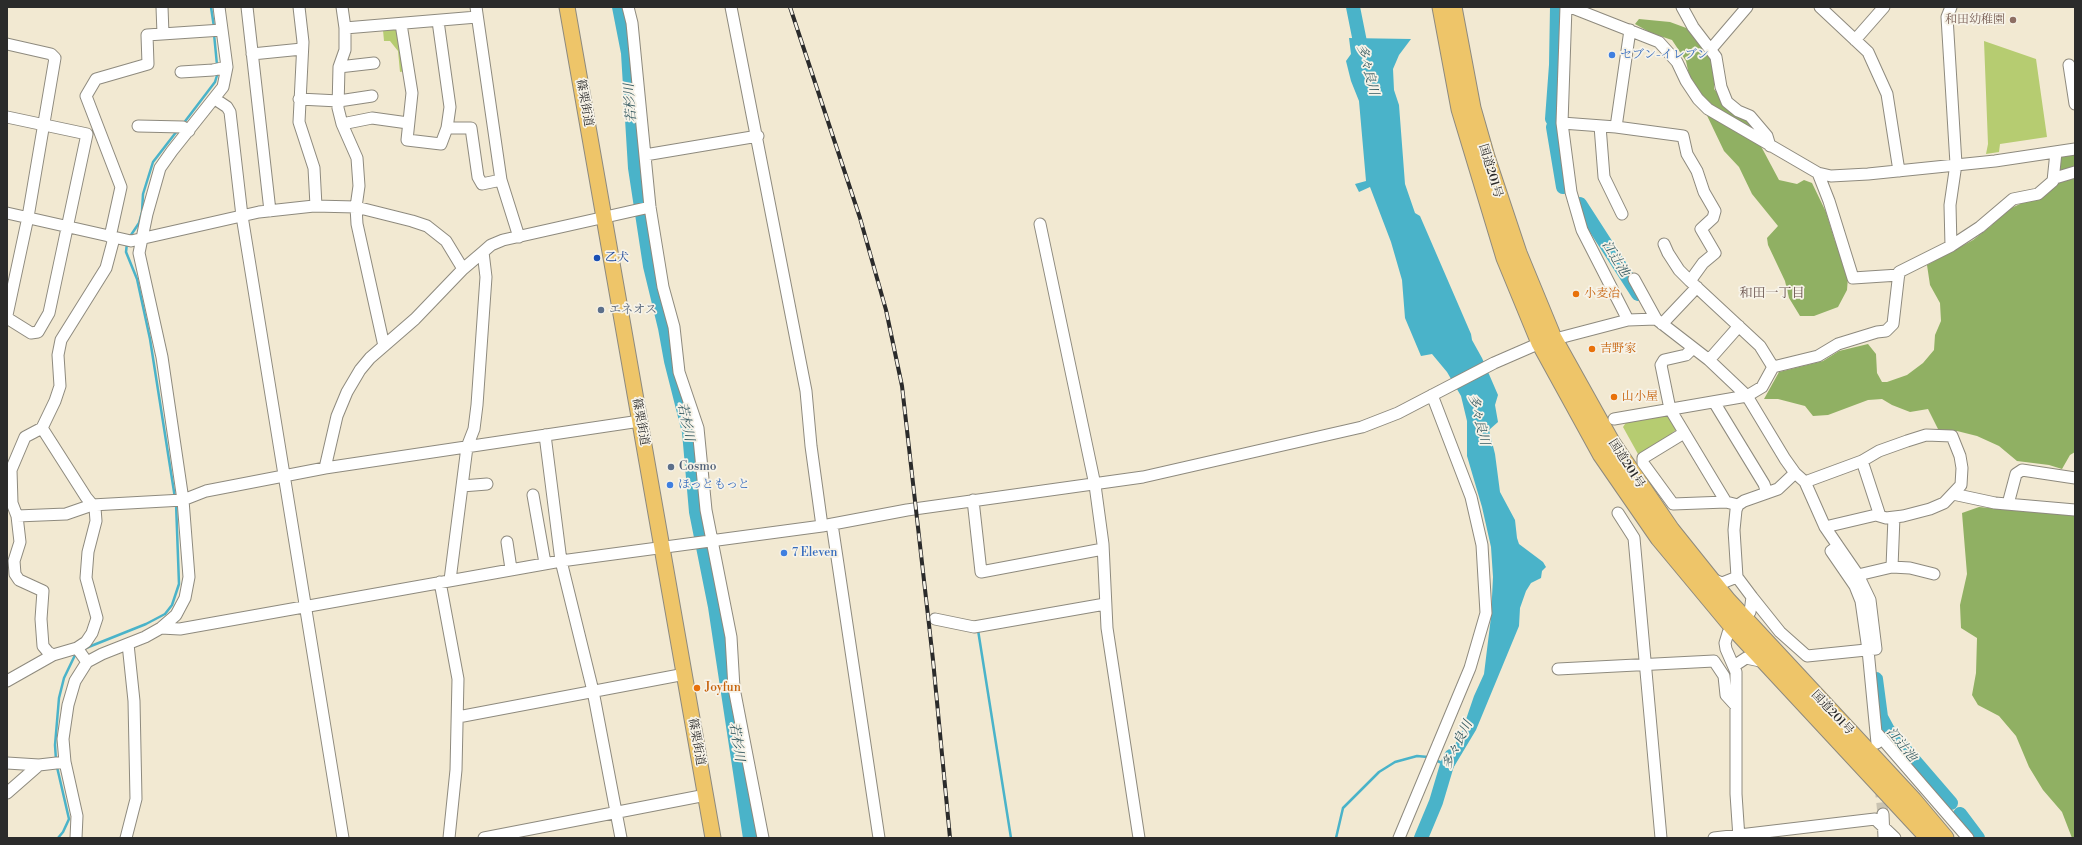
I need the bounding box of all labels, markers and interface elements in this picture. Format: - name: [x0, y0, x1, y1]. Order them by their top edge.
- place label: 和田幼稚園: [1945, 13, 2005, 27]
- marker: 和田幼稚園: [2008, 15, 2018, 25]
- water label: 多々良川: [1353, 43, 1381, 97]
- place label: セブン-イレブン: [1620, 48, 1709, 62]
- marker: セブン-イレブン: [1607, 50, 1617, 60]
- street label: 篠栗街道: [573, 78, 595, 128]
- water label: 若杉川: [622, 83, 640, 123]
- street label: 国道201号: [1475, 142, 1505, 200]
- water label: 江辻池: [1598, 238, 1632, 280]
- place label: 乙犬: [605, 251, 629, 265]
- marker: 乙犬: [592, 253, 602, 263]
- district label: 和田一丁目: [1740, 286, 1804, 302]
- place label: 小麦冶: [1584, 287, 1620, 301]
- marker: 小麦冶: [1571, 289, 1581, 299]
- place label: エネオス: [609, 303, 657, 317]
- marker: エネオス: [596, 305, 606, 315]
- place label: 吉野家: [1600, 342, 1636, 356]
- marker: 吉野家: [1587, 344, 1597, 354]
- place label: 山小屋: [1622, 390, 1658, 404]
- marker: 山小屋: [1609, 392, 1619, 402]
- water label: 多々良川: [1464, 393, 1492, 447]
- street label: 篠栗街道: [629, 397, 651, 447]
- water label: 若杉川: [673, 401, 697, 443]
- street label: 国道201号: [1605, 437, 1647, 491]
- place label: Cosmo: [679, 460, 716, 474]
- marker: Cosmo: [666, 462, 676, 472]
- place label: ほっともっと: [678, 478, 750, 492]
- marker: ほっともっと: [665, 480, 675, 490]
- place label: 7 Eleven: [792, 546, 837, 560]
- marker: 7 Eleven: [779, 548, 789, 558]
- place label: Joyfun: [705, 681, 741, 695]
- marker: Joyfun: [692, 683, 702, 693]
- street label: 国道201号: [1808, 688, 1856, 738]
- street label: 篠栗街道: [685, 717, 707, 767]
- water label: 多々良川: [1440, 718, 1476, 772]
- water label: 若杉川: [725, 722, 747, 762]
- water label: 江辻池: [1883, 725, 1919, 765]

